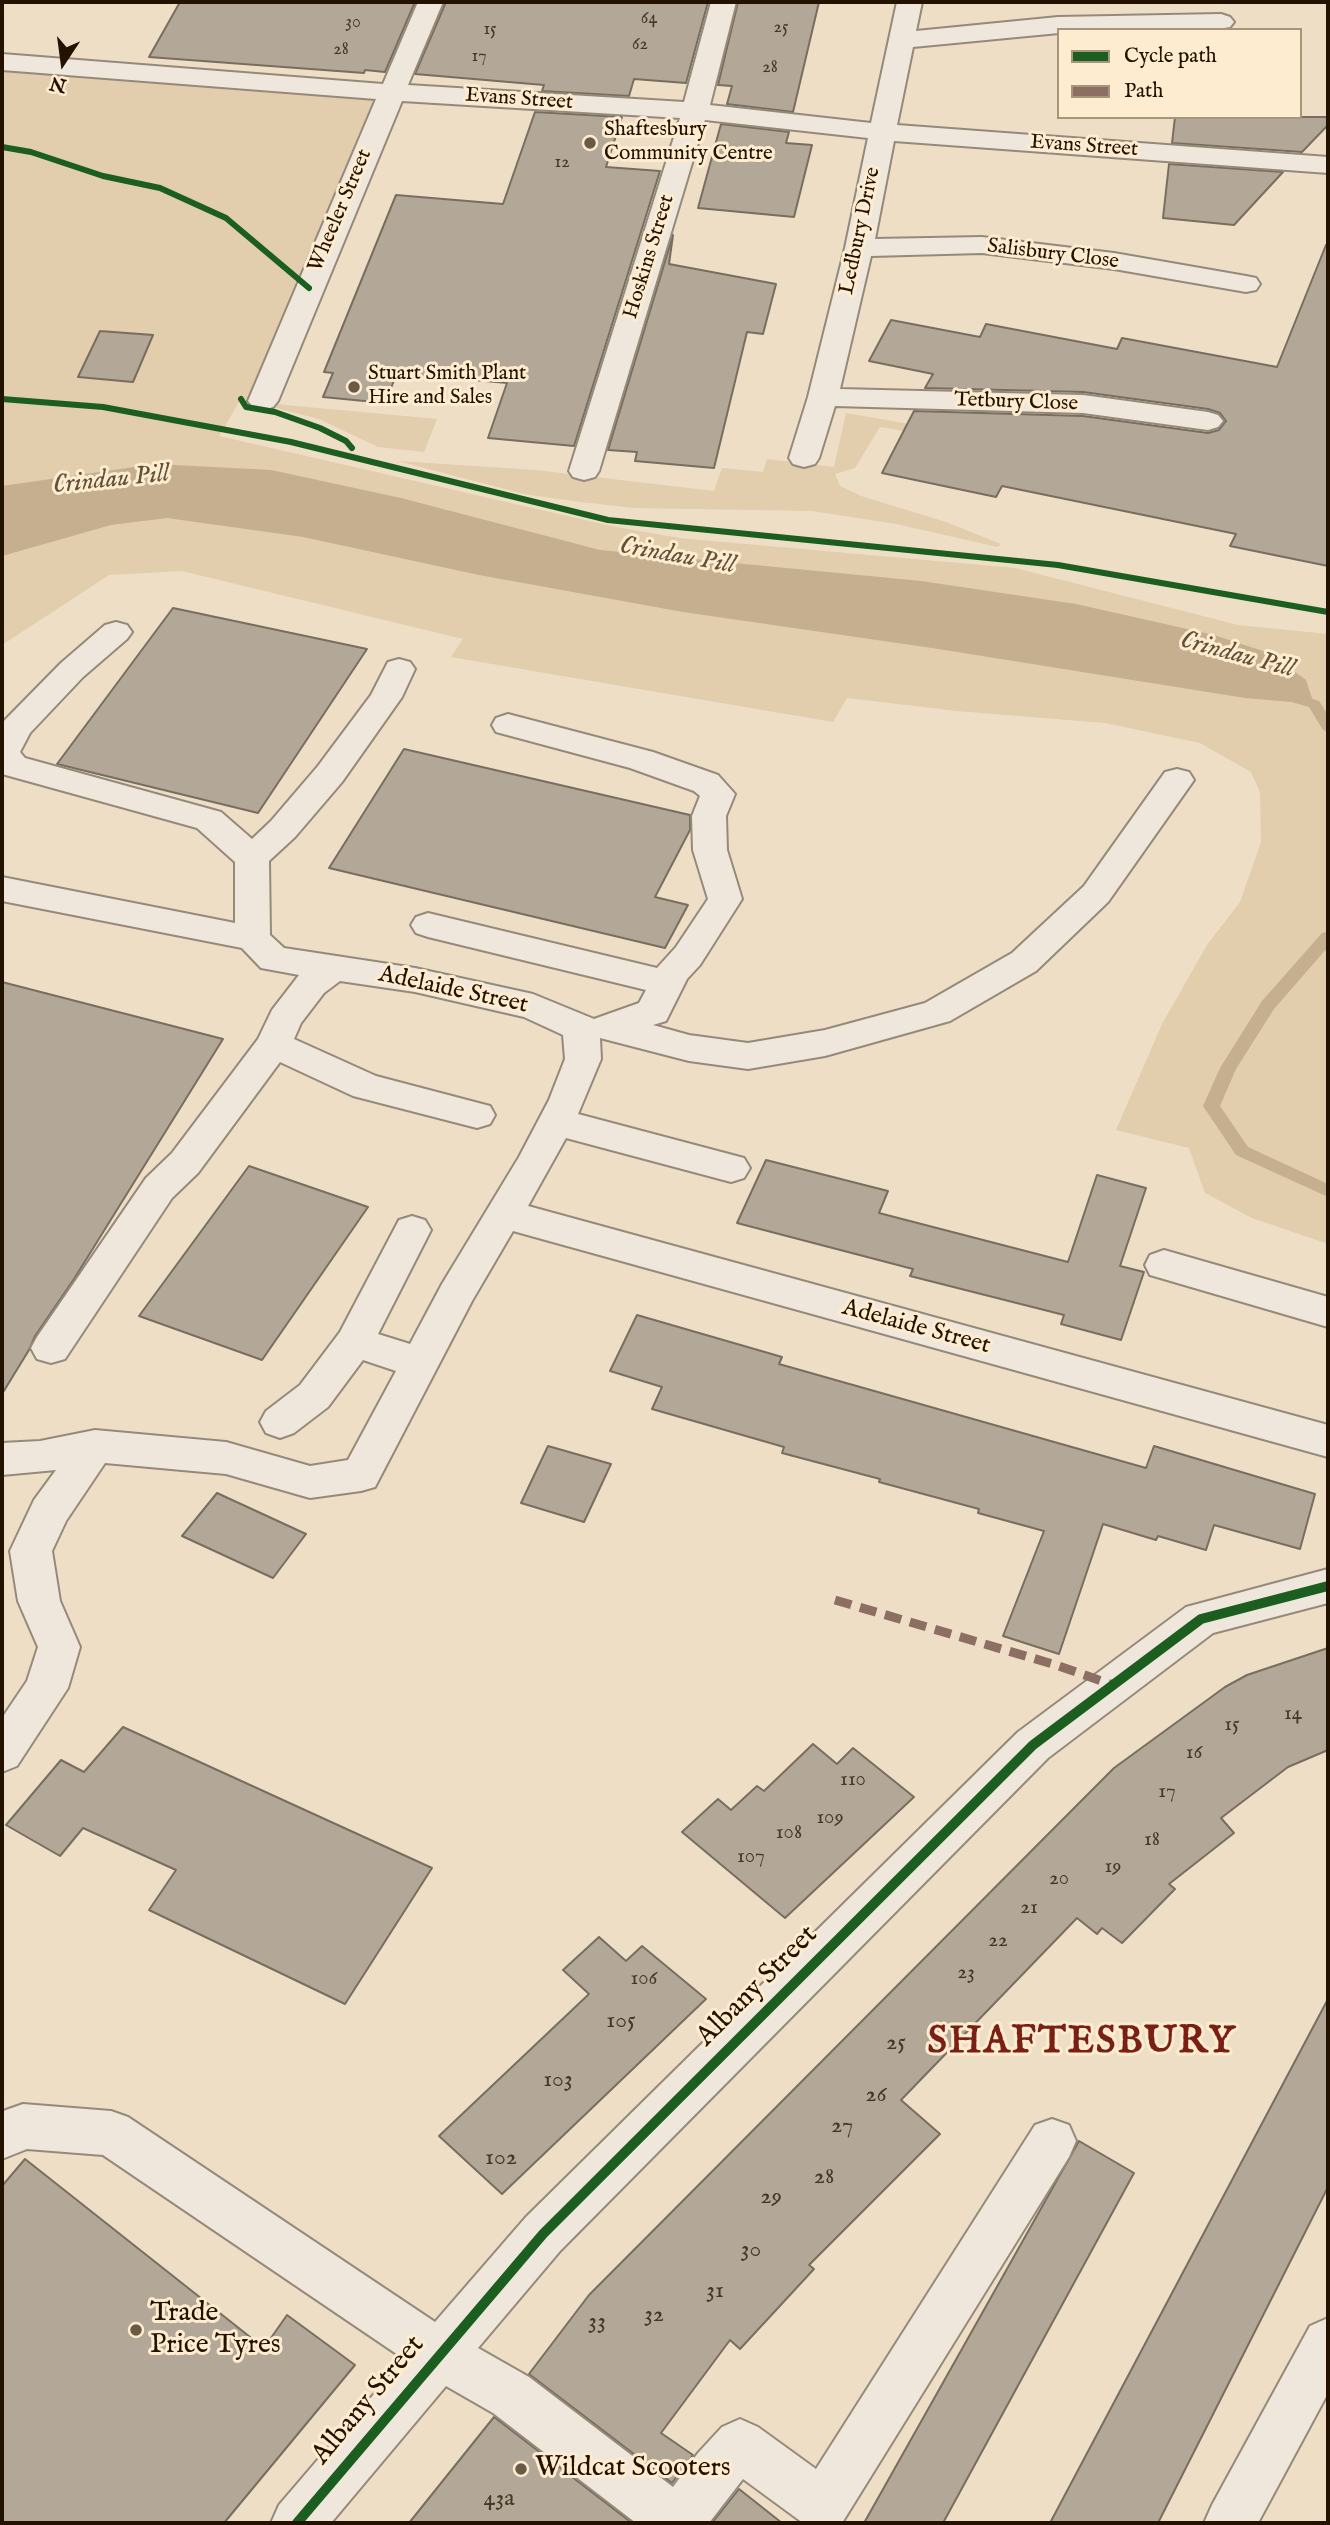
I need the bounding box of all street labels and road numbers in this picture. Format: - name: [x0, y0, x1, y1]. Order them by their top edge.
- street label: Evans Street: [464, 84, 574, 116]
- street label: Evans Street: [1029, 131, 1139, 163]
- street label: Wheeler Street: [304, 146, 378, 276]
- street label: Ledbury Drive: [835, 165, 887, 297]
- street label: Hoskins Street: [619, 192, 681, 322]
- street label: Salisbury Close: [986, 234, 1120, 276]
- street label: Tetbury Close: [954, 388, 1078, 418]
- street label: Adelaide Street: [376, 961, 530, 1021]
- street label: Adelaide Street: [839, 1294, 993, 1362]
- street label: Albany Street: [690, 1919, 826, 2055]
- street label: Albany Street: [305, 2330, 433, 2472]

